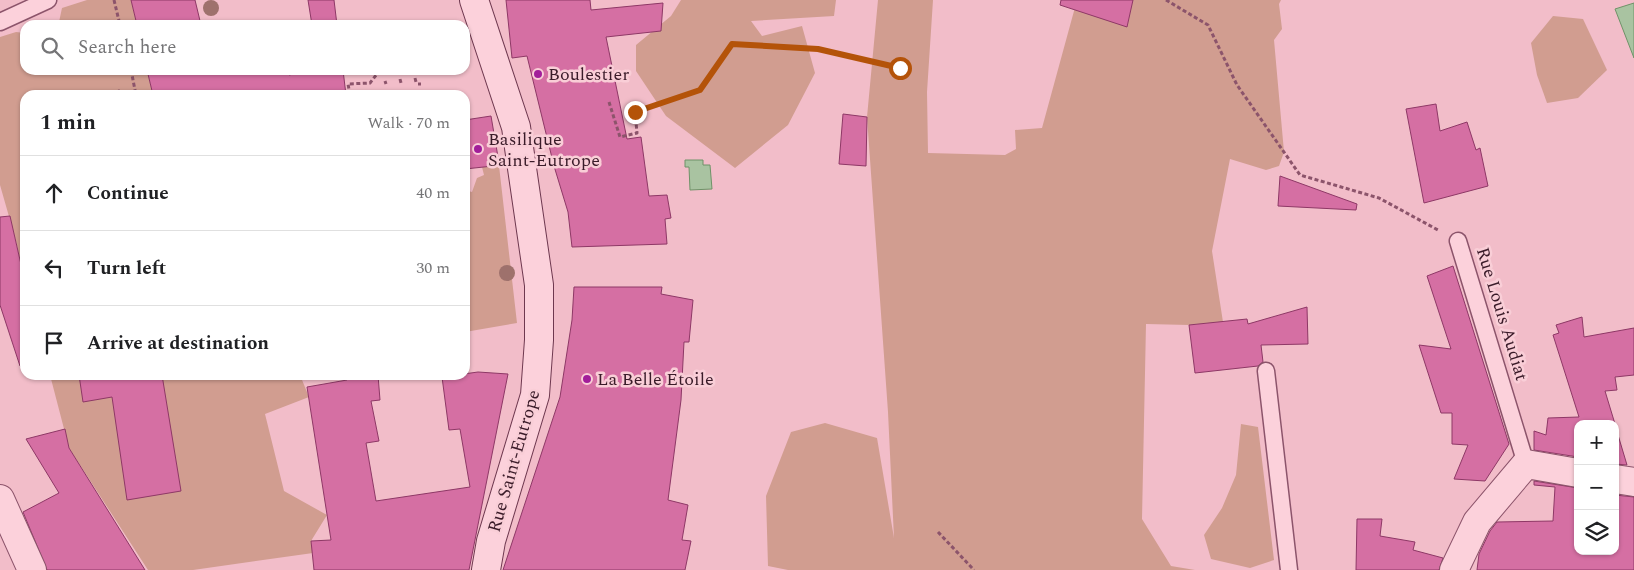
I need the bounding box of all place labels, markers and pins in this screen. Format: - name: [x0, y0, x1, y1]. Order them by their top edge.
- place label: Boulestier: [548, 61, 629, 88]
- marker: Boulestier: [532, 68, 544, 80]
- place label: Basilique Saint-Eutrope: [488, 126, 600, 174]
- marker: Basilique Saint-Eutrope: [472, 143, 484, 155]
- place label: La Belle Étoile: [597, 366, 714, 393]
- marker: La Belle Étoile: [581, 373, 593, 385]

